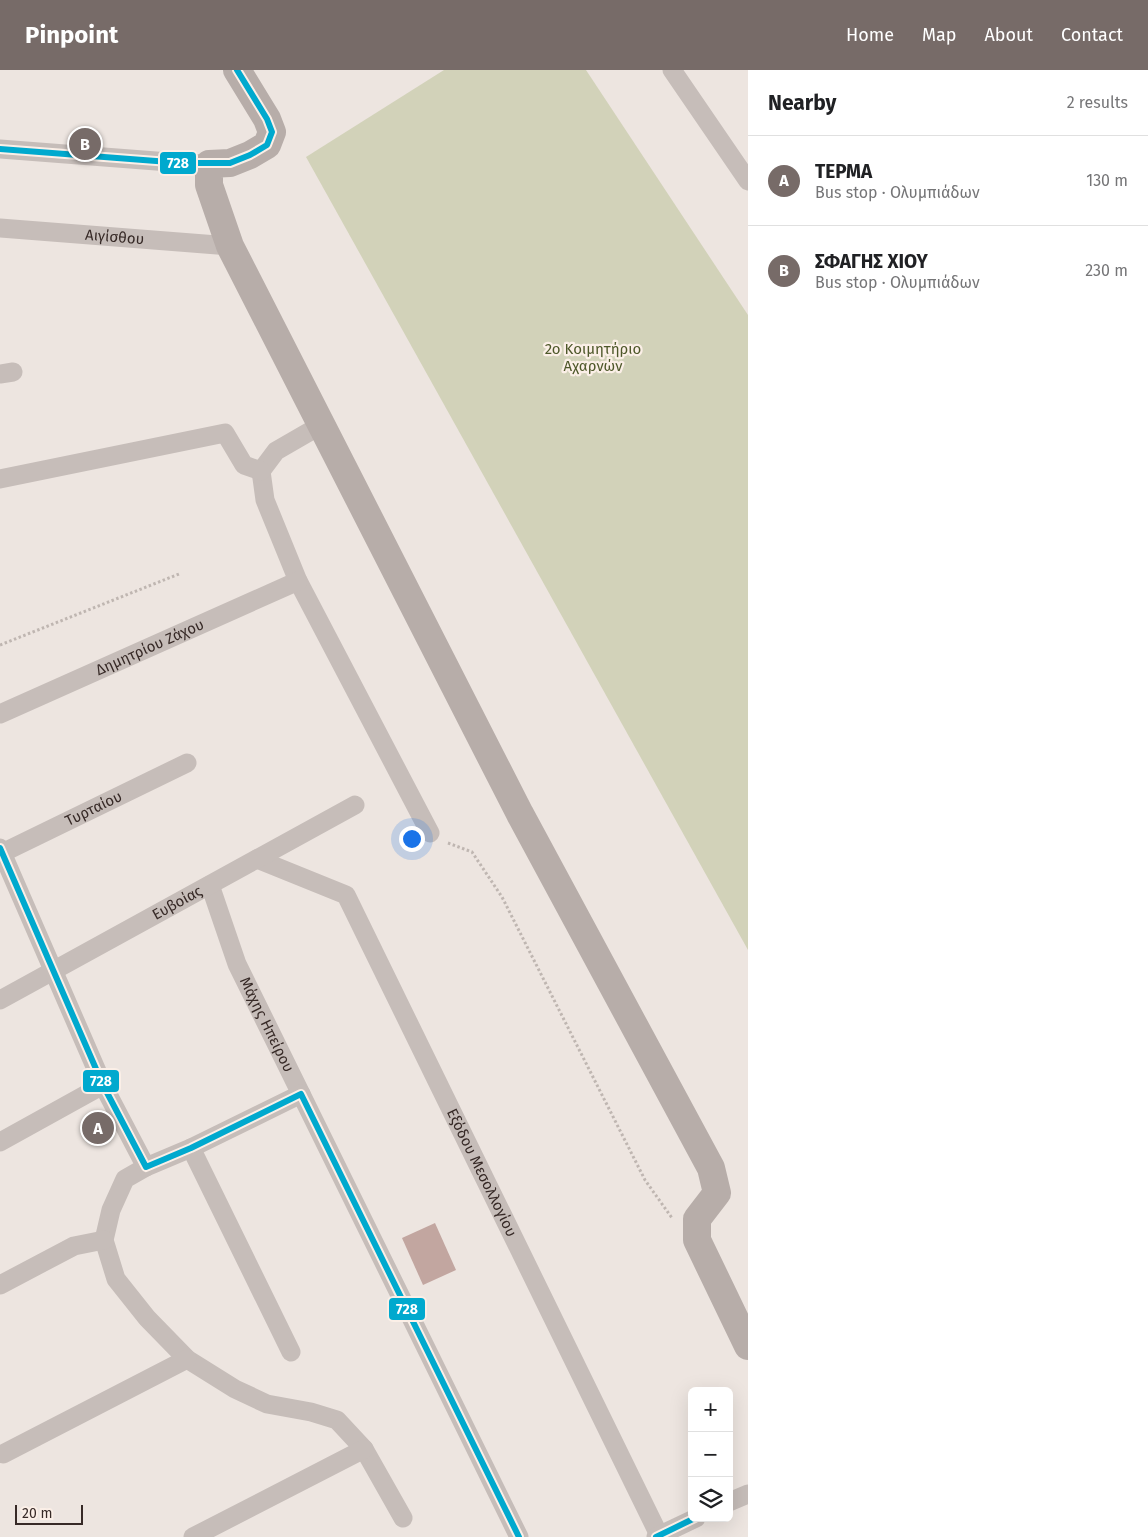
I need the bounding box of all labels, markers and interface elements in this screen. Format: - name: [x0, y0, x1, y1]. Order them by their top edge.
- text: Pinpoint: [25, 21, 118, 49]
- text: Home: [846, 24, 894, 46]
- text: Map: [922, 24, 956, 46]
- text: About: [984, 24, 1033, 46]
- text: Contact: [1061, 24, 1123, 46]
- text: Nearby: [768, 90, 836, 116]
- text: 2 results: [1067, 93, 1128, 112]
- pin: B: [69, 125, 101, 163]
- line badge: 728: [159, 151, 197, 175]
- text: 728: [167, 155, 189, 172]
- text: ΤΕΡΜΑ: [815, 160, 872, 183]
- text: A: [779, 171, 789, 190]
- text: 130 m: [1086, 171, 1128, 190]
- text: Bus stop · Ολυμπιάδων: [815, 183, 980, 202]
- street label: Αιγίσθου: [85, 226, 145, 248]
- text: ΣΦΑΓΗΣ ΧΙΟΥ: [815, 250, 928, 273]
- text: B: [779, 261, 789, 280]
- text: 230 m: [1085, 261, 1128, 280]
- text: Bus stop · Ολυμπιάδων: [815, 273, 980, 292]
- park label: 2ο Κοιμητήριο Αχαρνών: [545, 340, 641, 375]
- street label: Δημητρίου Ζάχου: [93, 615, 207, 679]
- street label: Τυρταίου: [62, 787, 125, 830]
- your location: [399, 826, 425, 852]
- street label: Ευβοίας: [149, 882, 205, 924]
- street label: Μάχης Ηπείρου: [236, 974, 298, 1075]
- line badge: 728: [82, 1069, 120, 1093]
- text: 728: [90, 1073, 112, 1090]
- street label: Εξόδου Μεσολλογίου: [443, 1106, 521, 1240]
- pin: A: [82, 1109, 114, 1147]
- line badge: 728: [388, 1297, 426, 1321]
- text: 728: [396, 1301, 418, 1318]
- map controls: [688, 1387, 733, 1522]
- button: +: [688, 1387, 733, 1432]
- button: −: [688, 1432, 733, 1477]
- button: layers: [688, 1477, 733, 1522]
- scale bar: [15, 1502, 82, 1525]
- text: 20 m: [22, 1505, 52, 1522]

